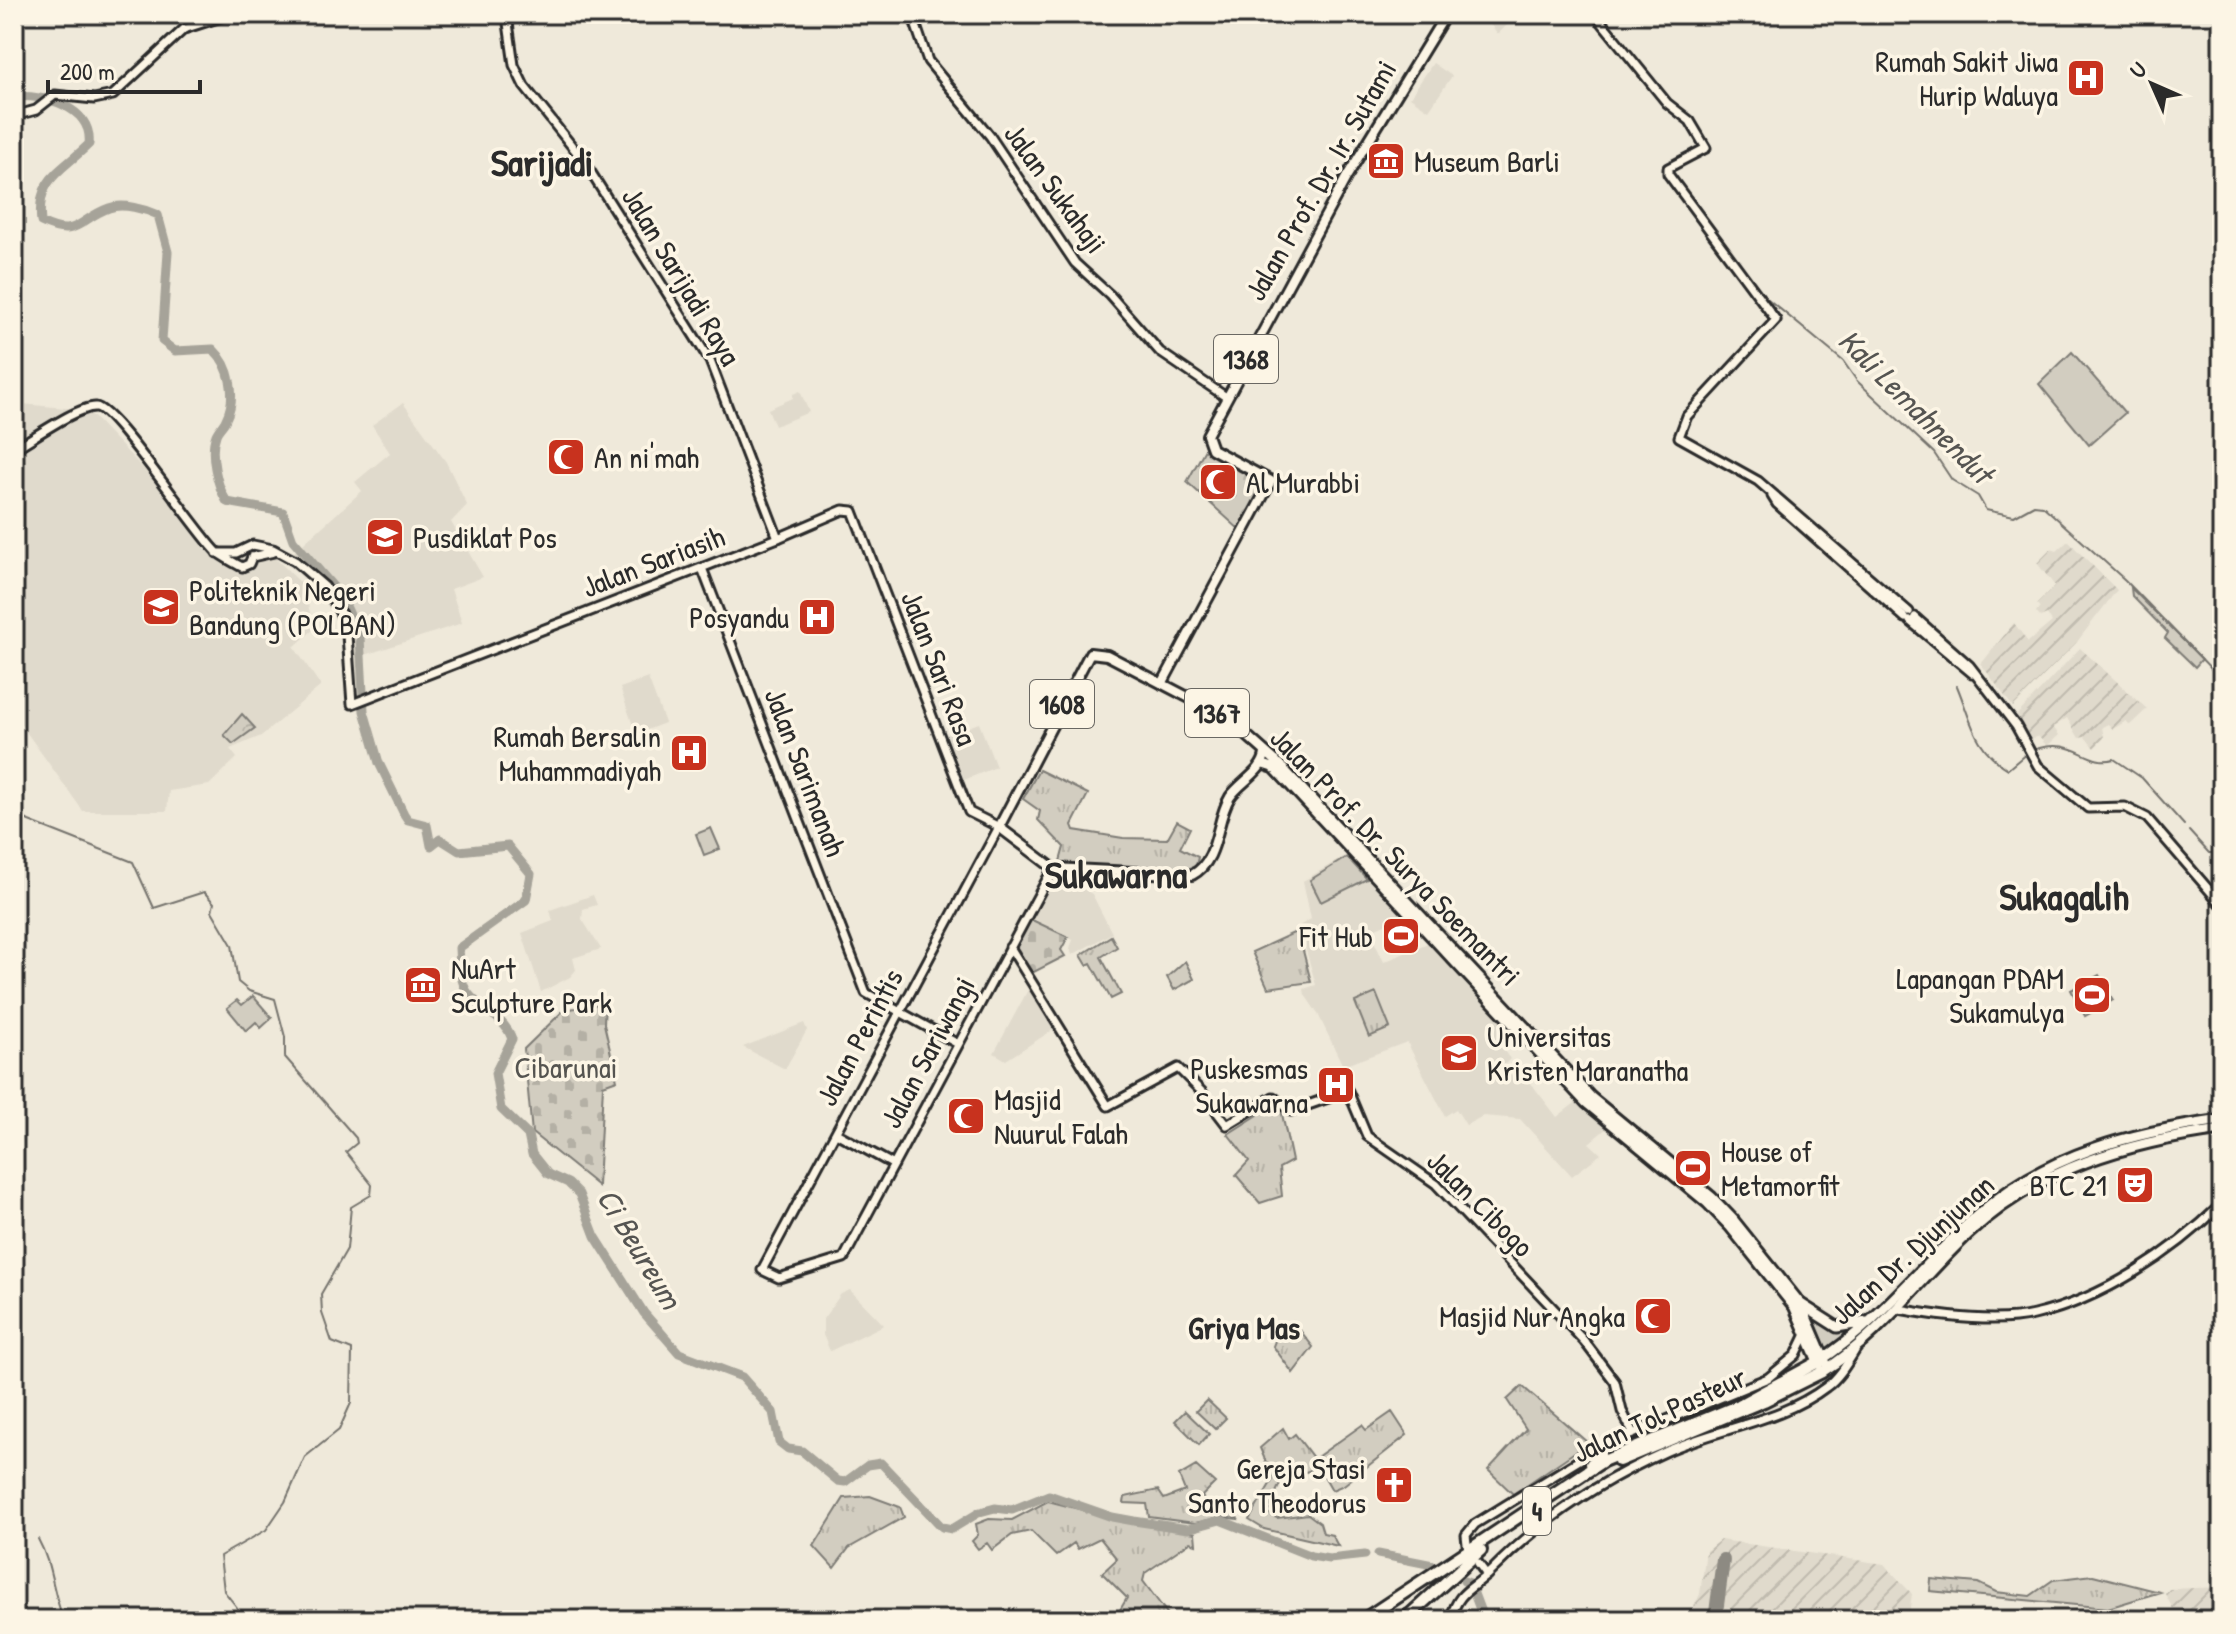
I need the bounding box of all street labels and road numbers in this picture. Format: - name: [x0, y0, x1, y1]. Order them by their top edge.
- street label: Jalan Prof. Dr. Ir. Sutami: [1235, 53, 1405, 307]
- street label: Jalan Sukahaji: [995, 115, 1117, 261]
- street label: Jalan Sarijadi Raya: [613, 180, 751, 373]
- road number: 1368: [1214, 335, 1278, 383]
- street label: Jalan Sariasih: [576, 516, 730, 606]
- street label: Jalan Sari Rasa: [892, 585, 988, 751]
- road number: 1608: [1030, 680, 1094, 728]
- street label: Jalan Sarimanah: [756, 682, 856, 862]
- road number: 1367: [1185, 689, 1249, 737]
- street label: Jalan Prof. Dr. Surya Soemantri: [1262, 718, 1530, 994]
- street label: Jalan Perintis: [806, 961, 912, 1113]
- street label: Jalan Sariwangi: [870, 969, 984, 1135]
- street label: Jalan Cibogo: [1419, 1141, 1543, 1265]
- street label: Jalan Dr. Djunjunan: [1822, 1165, 2002, 1333]
- street label: Jalan Tol Pasteur: [1566, 1356, 1753, 1472]
- road number: 4: [1523, 1487, 1551, 1535]

